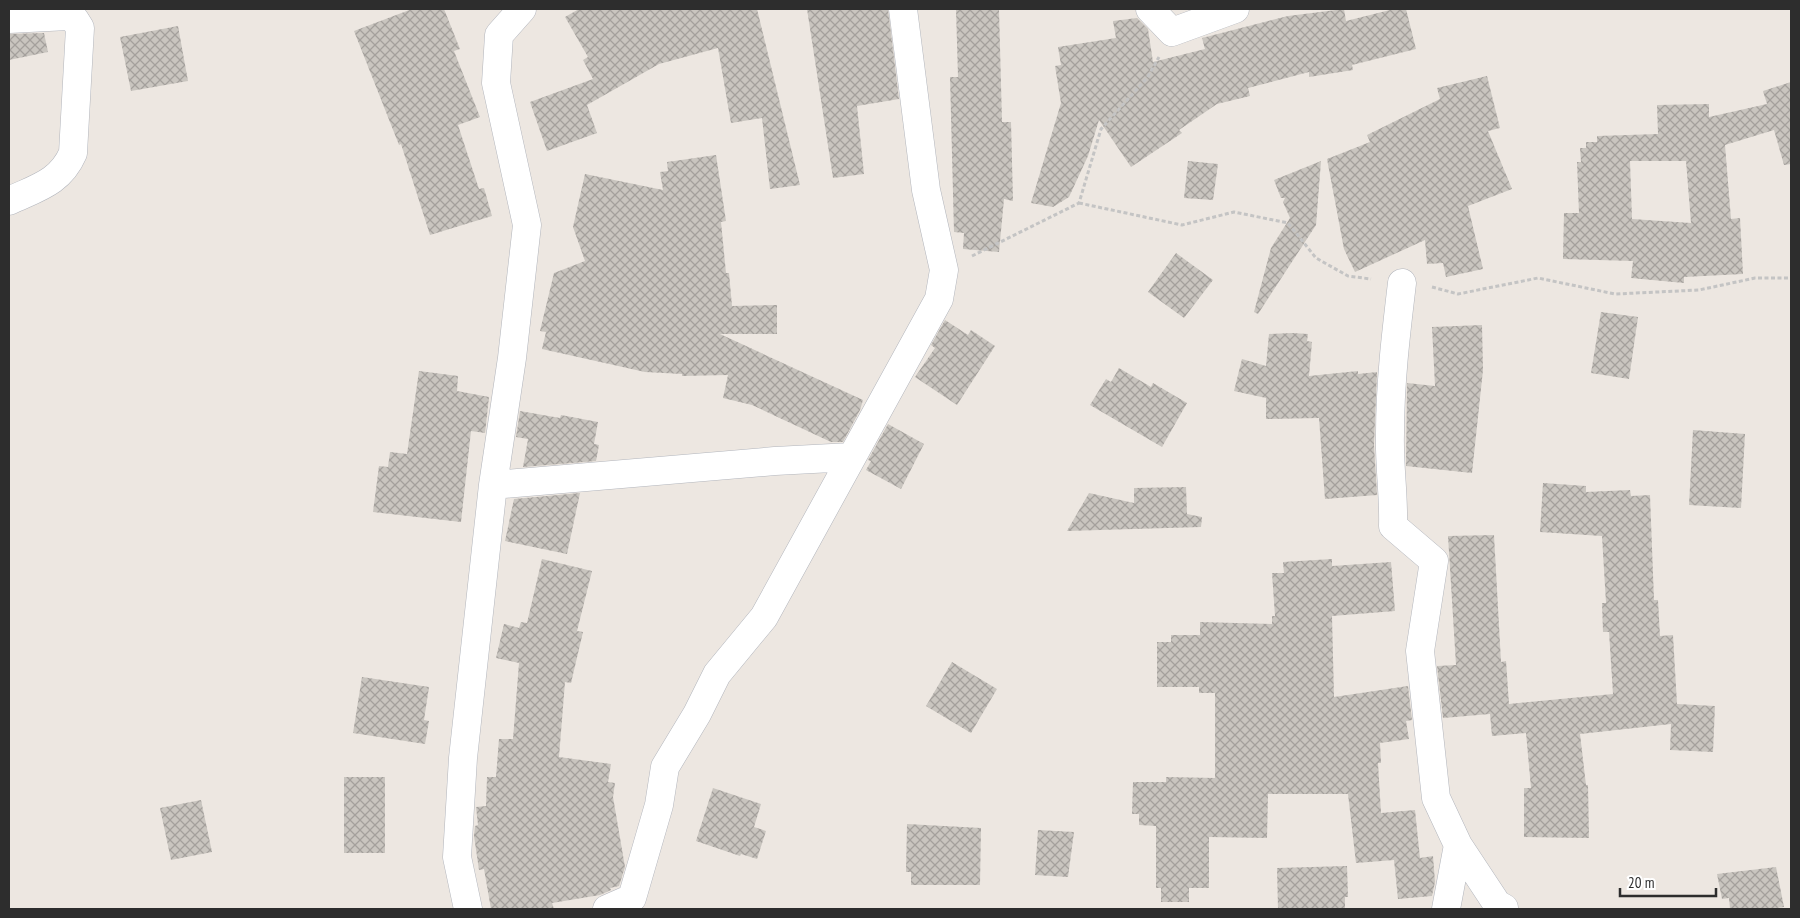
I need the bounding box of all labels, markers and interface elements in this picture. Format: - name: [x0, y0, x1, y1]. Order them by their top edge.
- scale bar: [1620, 866, 1716, 898]
- text: 20 m: [1628, 873, 1654, 892]

